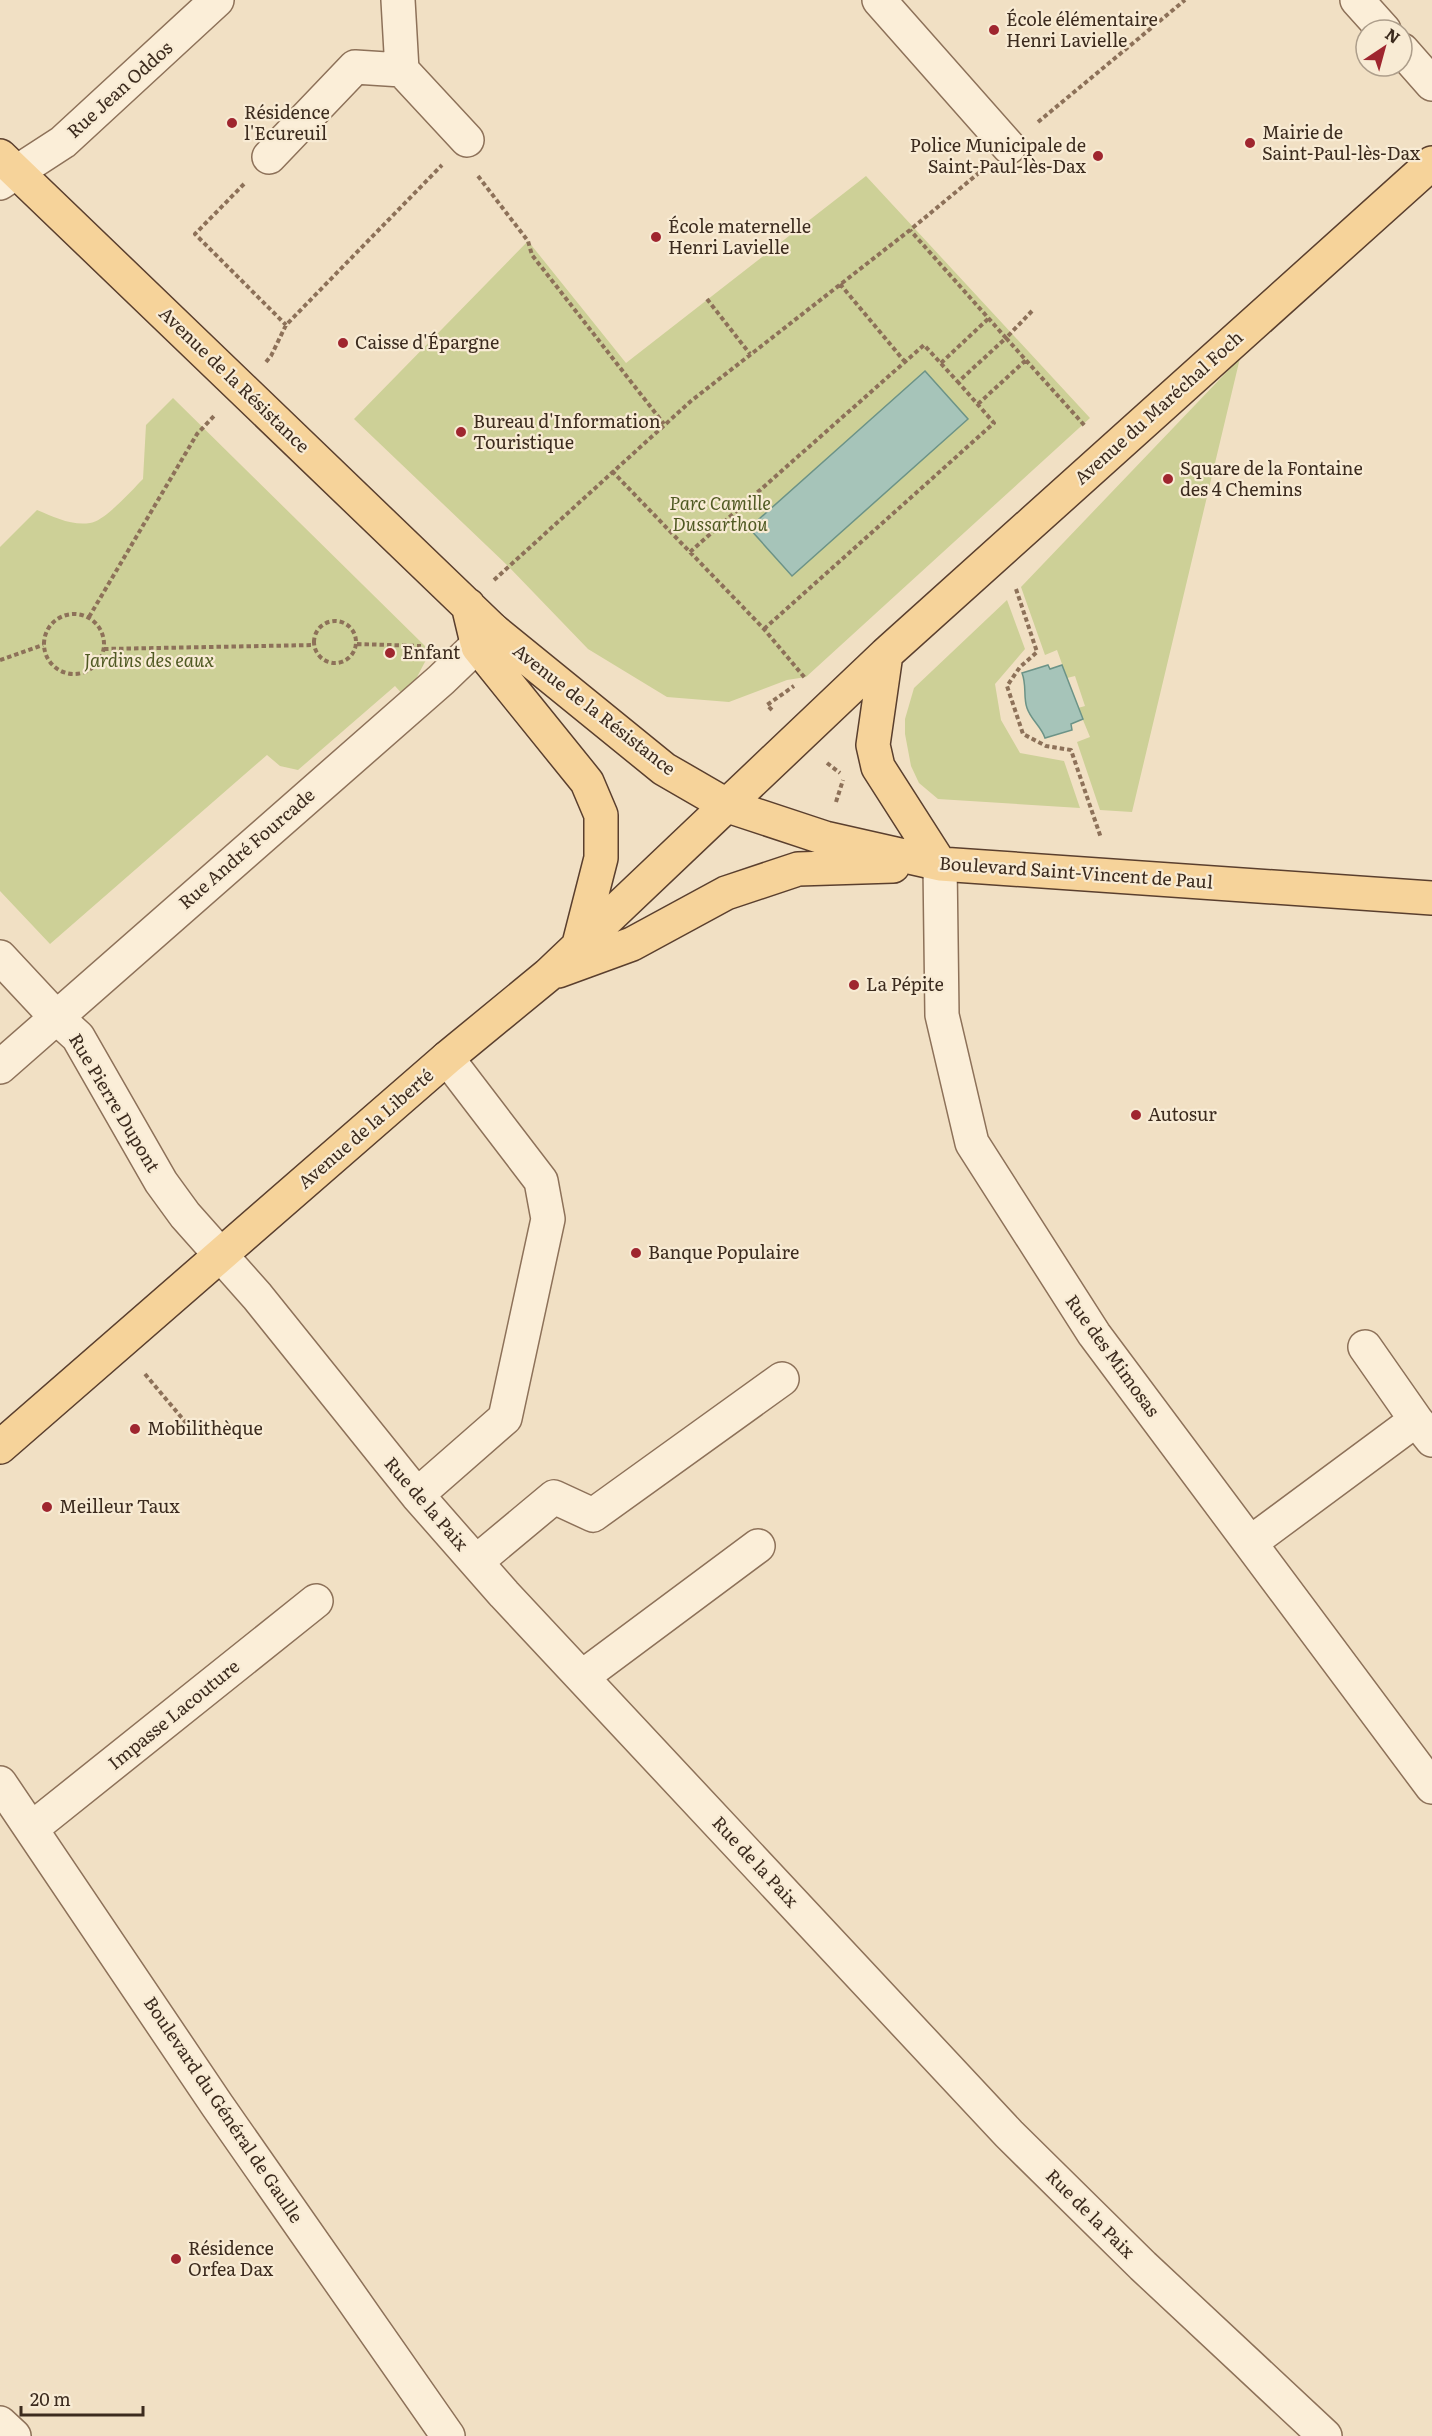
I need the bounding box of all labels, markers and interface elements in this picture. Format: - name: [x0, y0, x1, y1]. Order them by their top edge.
- place label: École élémentaire Henri Lavielle: [1006, 5, 1158, 53]
- north arrow: [1354, 18, 1414, 78]
- text: N: [1381, 21, 1406, 49]
- marker: École élémentaire Henri Lavielle: [987, 23, 1001, 37]
- street label: Rue Jean Oddos: [60, 34, 178, 144]
- place label: Résidence l'Ecureuil: [244, 98, 330, 146]
- marker: Résidence l'Ecureuil: [225, 116, 239, 130]
- place label: Mairie de Saint-Paul-lès-Dax: [1262, 118, 1421, 166]
- place label: Police Municipale de Saint-Paul-lès-Dax: [910, 131, 1087, 179]
- marker: Mairie de Saint-Paul-lès-Dax: [1243, 136, 1257, 150]
- marker: Police Municipale de Saint-Paul-lès-Dax: [1091, 149, 1105, 163]
- place label: École maternelle Henri Lavielle: [668, 212, 811, 260]
- marker: École maternelle Henri Lavielle: [649, 230, 663, 244]
- street label: Avenue de la Résistance: [154, 300, 316, 458]
- street label: Avenue du Maréchal Foch: [1068, 323, 1249, 490]
- place label: Caisse d'Épargne: [355, 328, 499, 355]
- marker: Caisse d'Épargne: [336, 336, 350, 350]
- place label: Bureau d'Information Touristique: [473, 407, 661, 455]
- marker: Bureau d'Information Touristique: [454, 425, 468, 439]
- place label: Square de la Fontaine des 4 Chemins: [1180, 454, 1363, 502]
- marker: Square de la Fontaine des 4 Chemins: [1161, 472, 1175, 486]
- park label: Parc Camille Dussarthou: [669, 489, 771, 537]
- street label: Avenue de la Résistance: [508, 637, 682, 781]
- place label: Enfant: [402, 638, 461, 665]
- park label: Jardins des eaux: [84, 646, 215, 673]
- marker: Enfant: [383, 646, 397, 660]
- street label: Rue André Fourcade: [172, 781, 320, 915]
- street label: Boulevard Saint-Vincent de Paul: [938, 848, 1214, 895]
- place label: La Pépite: [866, 970, 944, 997]
- marker: La Pépite: [847, 978, 861, 992]
- street label: Rue Pierre Dupont: [63, 1028, 168, 1177]
- street label: Avenue de la Liberté: [291, 1061, 439, 1195]
- place label: Autosur: [1148, 1100, 1217, 1127]
- marker: Autosur: [1129, 1108, 1143, 1122]
- place label: Banque Populaire: [648, 1238, 799, 1265]
- marker: Banque Populaire: [629, 1246, 643, 1260]
- street label: Rue des Mimosas: [1060, 1288, 1167, 1422]
- place label: Mobilithèque: [147, 1414, 263, 1441]
- marker: Mobilithèque: [128, 1422, 142, 1436]
- street label: Rue de la Paix: [379, 1450, 476, 1556]
- place label: Meilleur Taux: [59, 1492, 180, 1519]
- marker: Meilleur Taux: [40, 1500, 54, 1514]
- street label: Impasse Lacouture: [102, 1652, 244, 1775]
- street label: Rue de la Paix: [707, 1809, 806, 1913]
- street label: Boulevard du Général de Gaulle: [138, 1991, 310, 2228]
- street label: Rue de la Paix: [1040, 2162, 1142, 2264]
- place label: Résidence Orfea Dax: [188, 2234, 274, 2282]
- marker: Résidence Orfea Dax: [169, 2252, 183, 2266]
- scale bar: [21, 2379, 142, 2417]
- text: 20 m: [30, 2385, 71, 2412]

